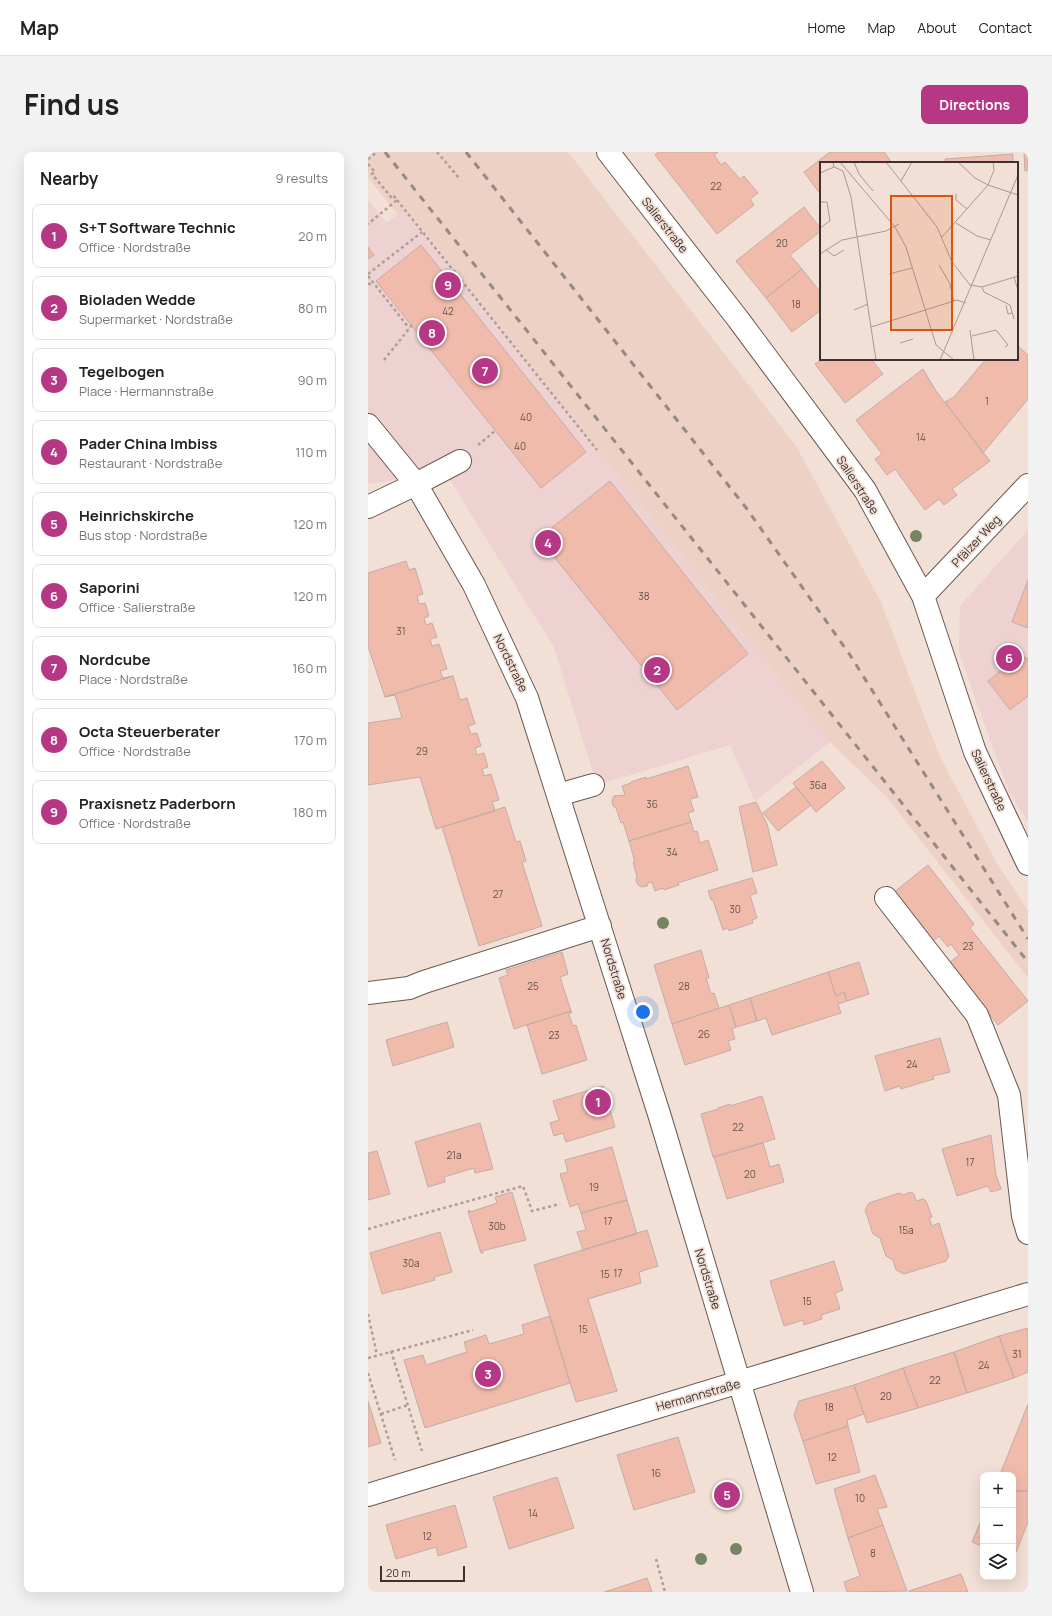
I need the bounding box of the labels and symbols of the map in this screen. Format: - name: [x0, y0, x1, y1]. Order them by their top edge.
- inset map: [820, 162, 1018, 360]
- house number: 22: [710, 179, 722, 193]
- street label: Salierstraße: [638, 193, 692, 257]
- house number: 20: [776, 236, 788, 250]
- pin: 9: [435, 270, 461, 300]
- house number: 18: [791, 297, 801, 311]
- house number: 42: [442, 304, 454, 318]
- pin: 8: [419, 318, 445, 348]
- pin: 7: [472, 356, 498, 386]
- house number: 1: [985, 394, 989, 408]
- house number: 40: [520, 410, 532, 424]
- house number: 14: [916, 430, 926, 444]
- house number: 40: [514, 439, 526, 453]
- street label: Salierstraße: [833, 452, 883, 518]
- street label: Pfälzer Weg: [947, 511, 1005, 571]
- pin: 4: [535, 528, 561, 558]
- house number: 38: [638, 589, 650, 603]
- house number: 31: [396, 624, 406, 638]
- street label: Nordstraße: [490, 631, 532, 695]
- pin: 6: [996, 643, 1022, 673]
- pin: 2: [644, 655, 670, 685]
- house number: 29: [416, 744, 428, 758]
- street label: Salierstraße: [967, 746, 1011, 814]
- house number: 36a: [809, 778, 827, 792]
- house number: 36: [646, 797, 658, 811]
- house number: 34: [666, 845, 678, 859]
- house number: 27: [493, 887, 503, 901]
- house number: 30: [729, 902, 741, 916]
- street label: Nordstraße: [597, 937, 631, 1001]
- house number: 23: [962, 939, 974, 953]
- house number: 25: [527, 979, 539, 993]
- house number: 28: [678, 979, 690, 993]
- your location: [633, 1002, 653, 1022]
- house number: 26: [698, 1027, 710, 1041]
- house number: 23: [548, 1028, 560, 1042]
- house number: 24: [906, 1057, 918, 1071]
- pin: 1: [585, 1087, 611, 1117]
- house number: 22: [732, 1120, 744, 1134]
- house number: 21a: [446, 1148, 462, 1162]
- house number: 17: [966, 1155, 974, 1169]
- house number: 20: [744, 1167, 756, 1181]
- house number: 19: [589, 1180, 599, 1194]
- house number: 17: [604, 1214, 612, 1228]
- house number: 30b: [488, 1219, 506, 1233]
- house number: 15a: [898, 1223, 914, 1237]
- street label: Nordstraße: [691, 1247, 725, 1311]
- house number: 30a: [402, 1256, 420, 1270]
- house number: 17: [614, 1266, 622, 1280]
- house number: 15: [600, 1267, 610, 1281]
- house number: 15: [802, 1294, 812, 1308]
- house number: 15: [578, 1322, 588, 1336]
- house number: 31: [1012, 1347, 1022, 1361]
- house number: 24: [978, 1358, 990, 1372]
- pin: 3: [475, 1359, 501, 1389]
- house number: 22: [929, 1373, 941, 1387]
- street label: Hermannstraße: [654, 1375, 742, 1415]
- house number: 20: [880, 1389, 892, 1403]
- house number: 18: [824, 1400, 834, 1414]
- house number: 12: [827, 1450, 837, 1464]
- house number: 16: [651, 1466, 661, 1480]
- pin: 5: [714, 1480, 740, 1510]
- house number: 10: [855, 1491, 865, 1505]
- house number: 14: [528, 1506, 538, 1520]
- house number: 12: [422, 1529, 432, 1543]
- house number: 8: [870, 1546, 876, 1560]
- scale bar: [380, 1564, 465, 1583]

